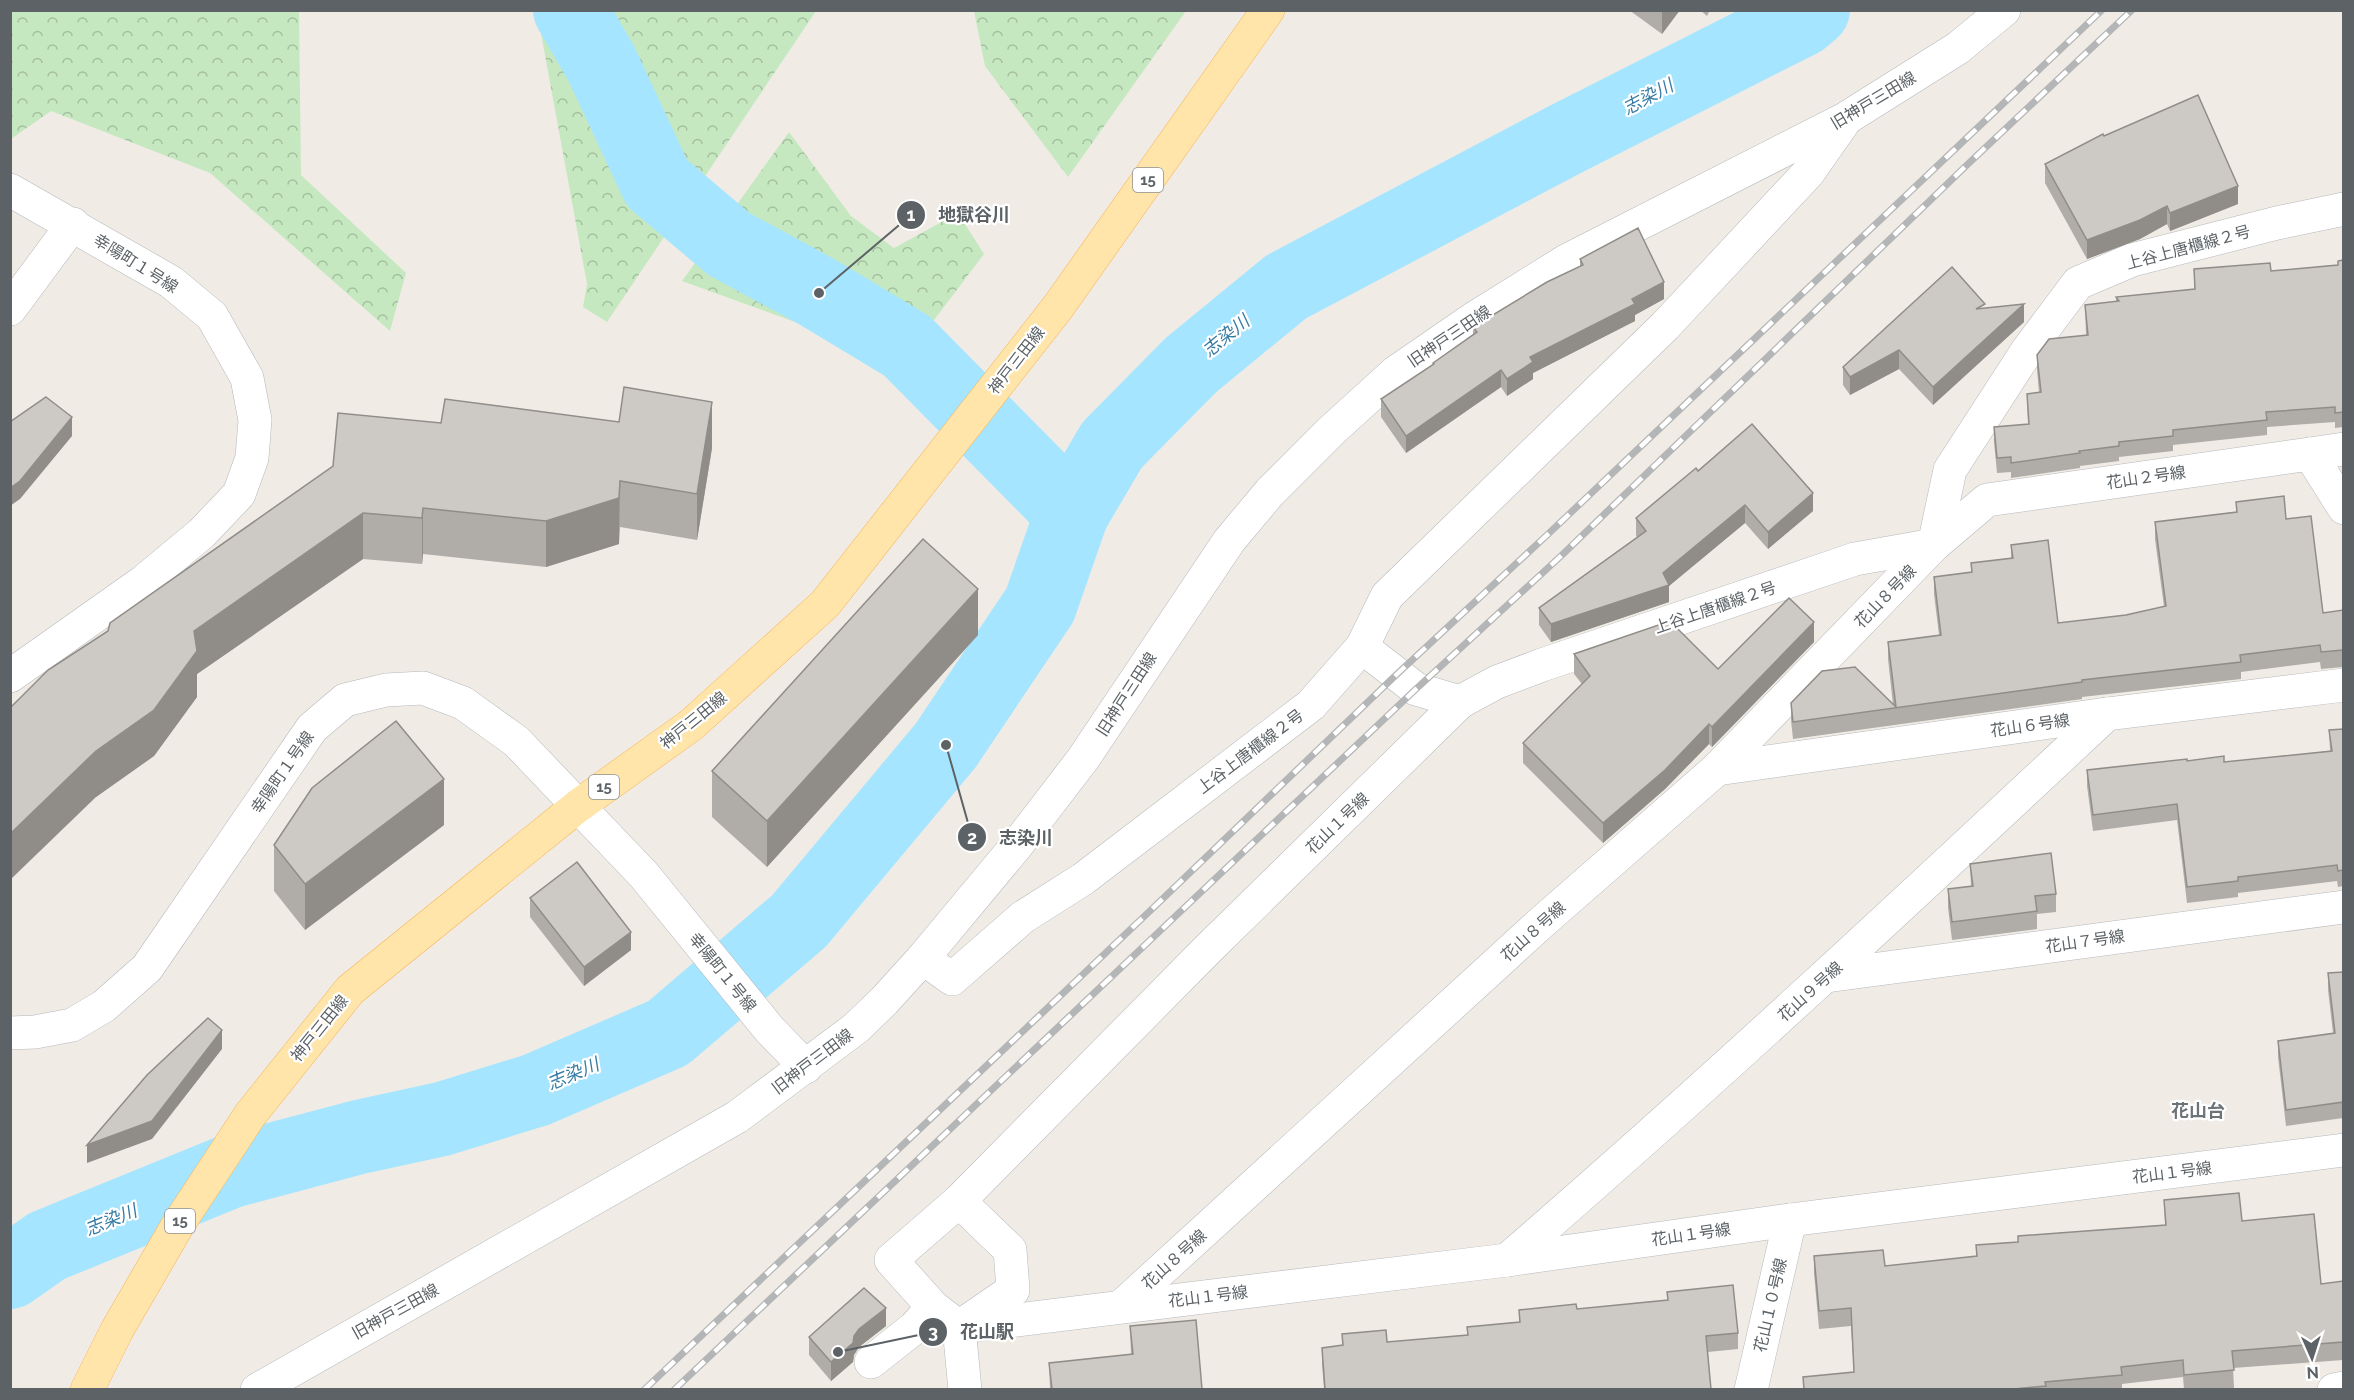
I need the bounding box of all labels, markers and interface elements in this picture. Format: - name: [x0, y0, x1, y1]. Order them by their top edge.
- street label: 旧神戸三田線: [1827, 68, 1919, 133]
- water label: 志染川: [1619, 74, 1678, 119]
- road number: 15: [1133, 168, 1163, 192]
- callout: 地獄谷川: [896, 197, 1022, 233]
- text: 1: [907, 204, 916, 225]
- text: 地獄谷川: [938, 204, 1010, 225]
- street label: 上谷上唐櫃線２号: [2124, 222, 2252, 273]
- street label: 幸陽町１号線: [90, 230, 181, 297]
- street label: 旧神戸三田線: [1404, 302, 1494, 371]
- water label: 志染川: [1198, 309, 1255, 361]
- street label: 神戸三田線: [984, 323, 1049, 398]
- street label: 花山２号線: [2105, 463, 2187, 492]
- street label: 花山８号線: [1851, 561, 1920, 632]
- street label: 上谷上唐櫃線２号: [1652, 578, 1779, 637]
- street label: 旧神戸三田線: [1092, 649, 1161, 740]
- street label: 神戸三田線: [656, 688, 730, 753]
- street label: 上谷上唐櫃線２号: [1193, 705, 1307, 798]
- street label: 花山６号線: [1989, 711, 2071, 740]
- street label: 幸陽町１号線: [247, 728, 318, 817]
- road number: 15: [589, 775, 619, 799]
- street label: 花山１号線: [1302, 789, 1373, 858]
- callout: 志染川: [957, 819, 1065, 855]
- text: 2: [967, 827, 977, 848]
- text: 志染川: [999, 827, 1053, 848]
- street label: 花山８号線: [1497, 898, 1569, 965]
- street label: 花山７号線: [2044, 927, 2126, 956]
- street label: 幸陽町１号線: [685, 929, 760, 1016]
- street label: 花山９号線: [1774, 958, 1846, 1025]
- street label: 神戸三田線: [287, 991, 352, 1065]
- street label: 旧神戸三田線: [768, 1025, 856, 1098]
- water label: 志染川: [544, 1053, 604, 1094]
- district label: 花山台: [2171, 1100, 2225, 1121]
- street label: 花山１号線: [2131, 1158, 2213, 1187]
- water label: 志染川: [82, 1199, 142, 1239]
- road number: 15: [165, 1209, 195, 1233]
- street label: 花山１号線: [1650, 1220, 1732, 1249]
- street label: 花山８号線: [1138, 1226, 1210, 1293]
- street label: 花山１０号線: [1750, 1256, 1791, 1354]
- street label: 旧神戸三田線: [349, 1280, 442, 1343]
- street label: 花山１号線: [1167, 1282, 1249, 1311]
- callout: 花山駅: [918, 1314, 1026, 1350]
- text: 3: [928, 1321, 938, 1342]
- text: 花山駅: [960, 1321, 1014, 1342]
- north arrow: [2282, 1328, 2342, 1388]
- text: N: [2306, 1363, 2319, 1382]

